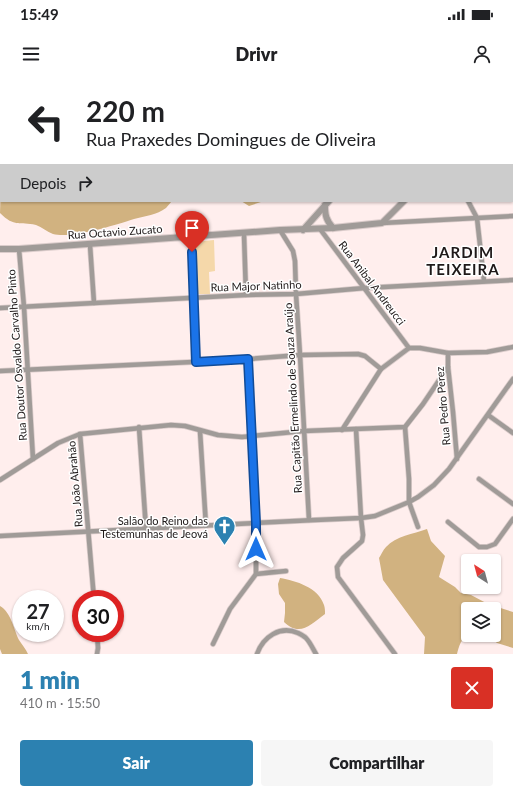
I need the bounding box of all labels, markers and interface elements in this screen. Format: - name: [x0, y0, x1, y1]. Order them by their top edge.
- text: 15:49: [20, 5, 59, 23]
- icon: menu: [20, 43, 42, 65]
- text: Drivr: [236, 43, 277, 65]
- icon: person: [471, 43, 493, 65]
- text: 220 m: [86, 94, 165, 128]
- icon: left: [20, 96, 72, 148]
- text: Rua Praxedes Domingues de Oliveira: [86, 128, 376, 150]
- icon: right: [74, 172, 96, 194]
- text: Depois: [20, 174, 66, 192]
- pin: [175, 211, 209, 252]
- icon: arrive: [181, 217, 203, 239]
- street label: Rua Octavio Zucato: [67, 222, 163, 241]
- street label: Rua Anibal Andreucci: [336, 238, 409, 328]
- district label: JARDIM TEIXEIRA: [426, 243, 500, 278]
- street label: Rua Doutor Osvaldo Carvalho Pinto: [4, 269, 29, 441]
- street label: Rua Major Natinho: [210, 277, 302, 294]
- street label: Rua Capitão Ermelindo de Souza Araújo: [281, 303, 304, 494]
- street label: Rua Pedro Perez: [433, 366, 452, 446]
- street label: Rua João Abrahão: [64, 440, 85, 528]
- place label: Salão do Reino das Testemunhas de Jeová: [100, 514, 208, 540]
- church icon: Salão do Reino das Testemunhas de Jeová: [211, 514, 237, 547]
- position arrow: [235, 528, 277, 570]
- north arrow: [461, 554, 501, 594]
- map controls: [461, 554, 501, 642]
- speed limit sign: 30: [72, 590, 124, 642]
- text: 27: [26, 599, 50, 623]
- button: layers: [461, 602, 501, 642]
- text: km/h: [26, 620, 50, 632]
- text: 1 min: [20, 665, 80, 694]
- button: close: [451, 667, 493, 709]
- text: 410 m · 15:50: [20, 695, 100, 711]
- button: Sair: [20, 740, 253, 786]
- button: Compartilhar: [261, 740, 493, 786]

